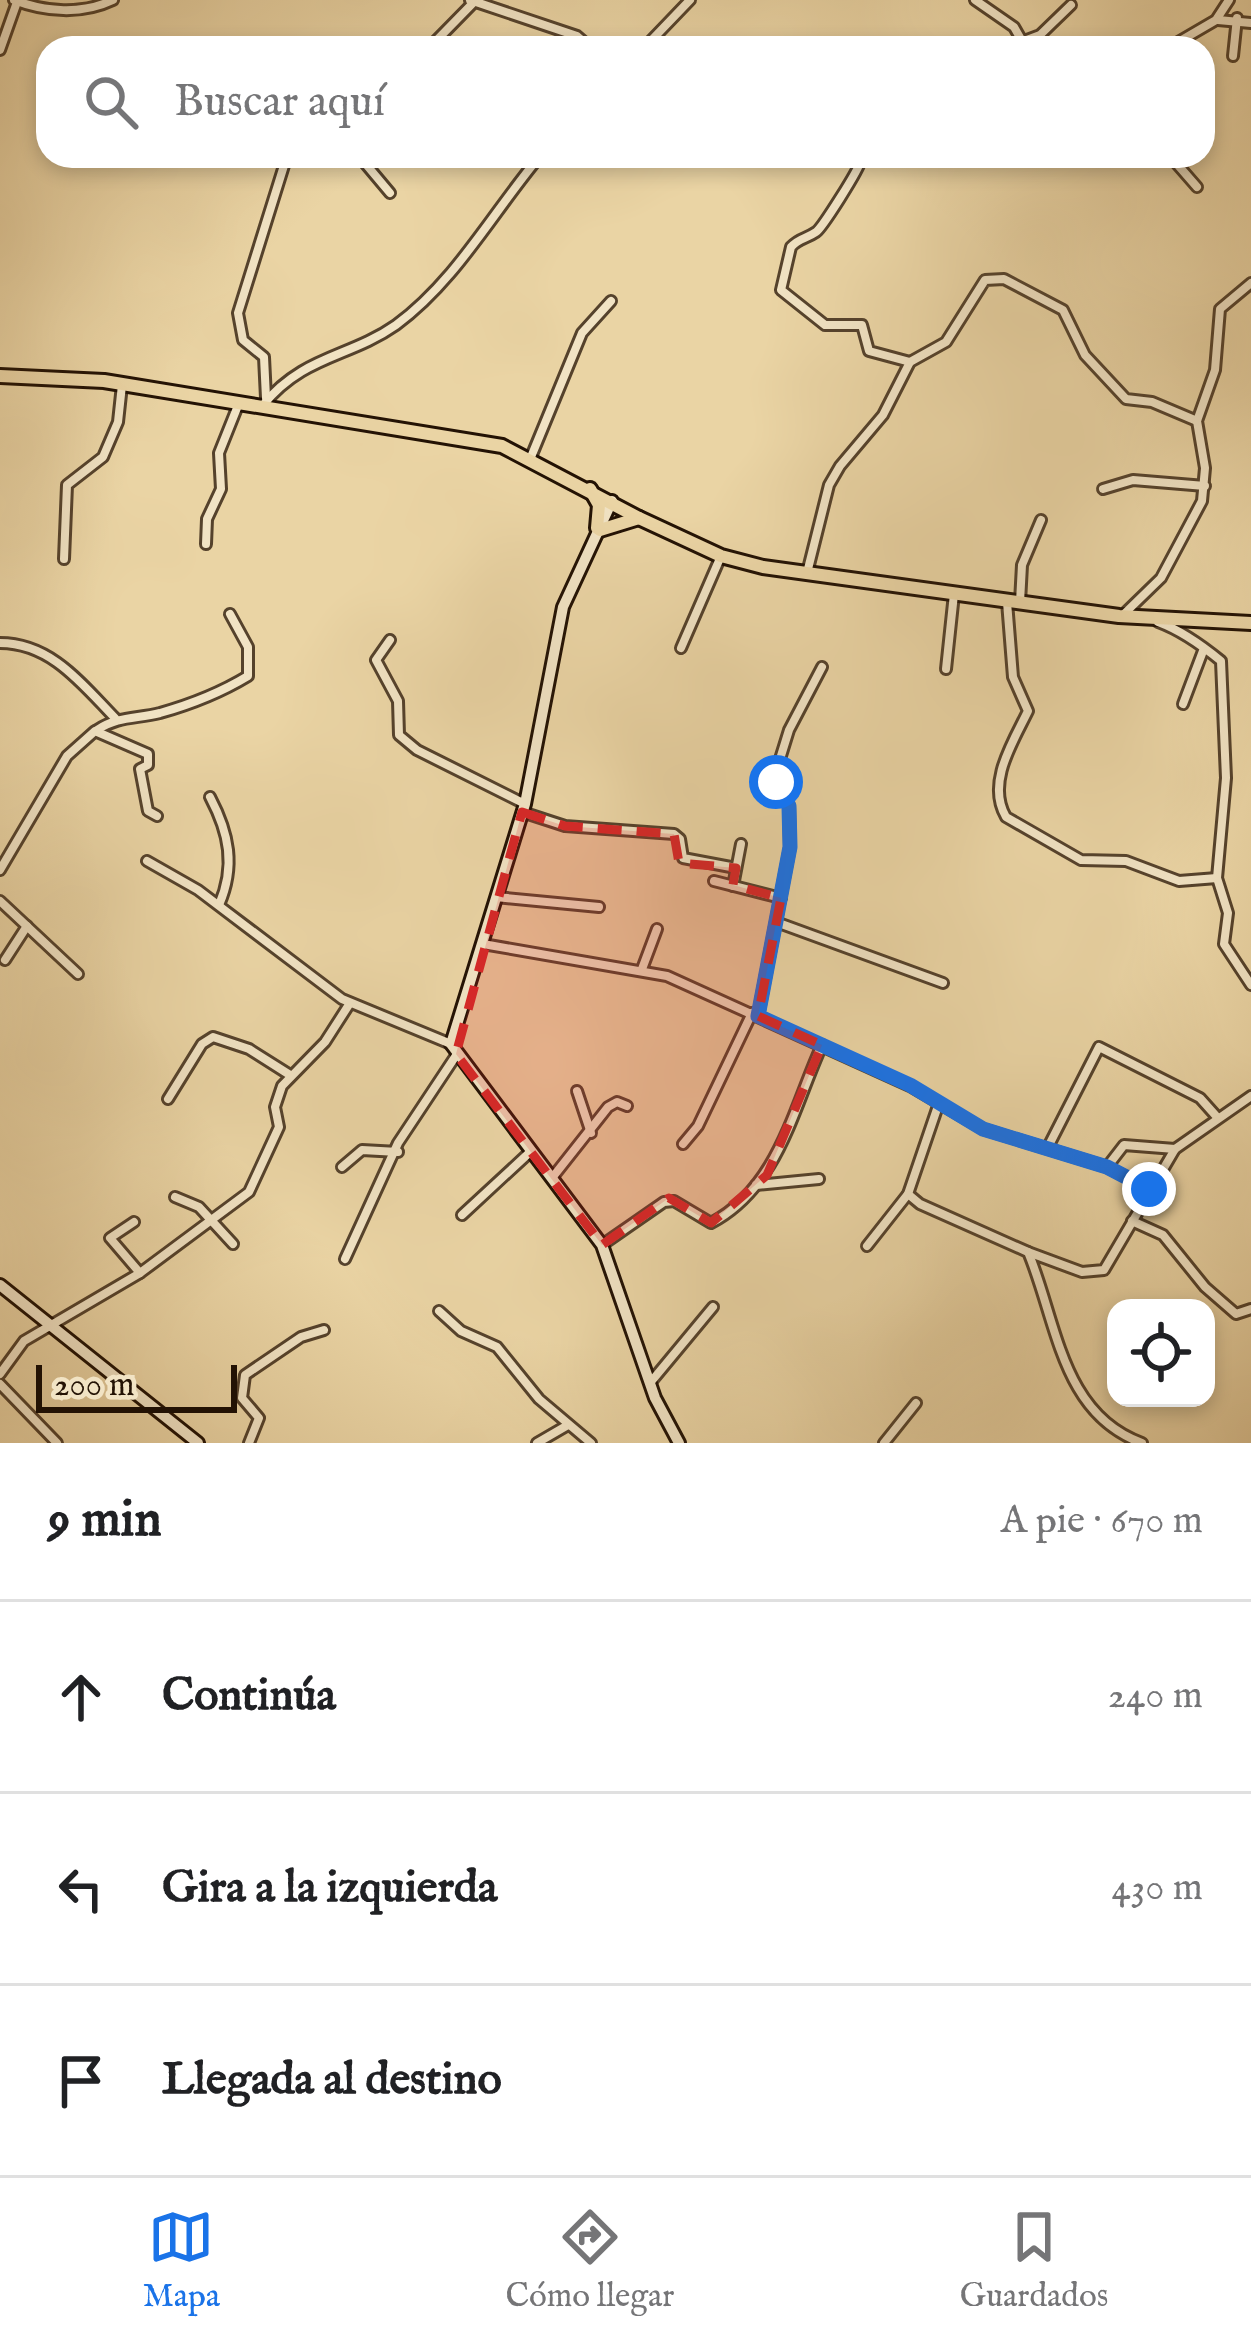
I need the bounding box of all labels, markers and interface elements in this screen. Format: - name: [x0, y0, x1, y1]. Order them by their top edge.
- search box: [36, 36, 1215, 168]
- icon: search: [78, 69, 144, 135]
- text: Buscar aquí: [174, 74, 385, 131]
- route start: [749, 755, 803, 809]
- route end: [1122, 1162, 1176, 1216]
- map controls: [1107, 1299, 1215, 1407]
- button: locate: [1107, 1299, 1215, 1407]
- scale bar: [36, 1359, 237, 1412]
- text: 200 m: [54, 1365, 135, 1407]
- text: 9 min: [48, 1489, 162, 1554]
- text: A pie · 670 m: [1001, 1497, 1203, 1546]
- icon: ahead: [48, 1664, 114, 1730]
- text: Continúa: [162, 1668, 336, 1725]
- text: 240 m: [1108, 1672, 1203, 1721]
- icon: left: [48, 1856, 114, 1922]
- text: Gira a la izquierda: [162, 1860, 497, 1917]
- text: 430 m: [1112, 1864, 1203, 1913]
- icon: arrive: [48, 2048, 114, 2114]
- text: Llegada al destino: [162, 2052, 502, 2109]
- tab: Mapa: [143, 2204, 220, 2318]
- tab: Cómo llegar: [505, 2204, 674, 2318]
- tab: Guardados: [960, 2204, 1108, 2318]

